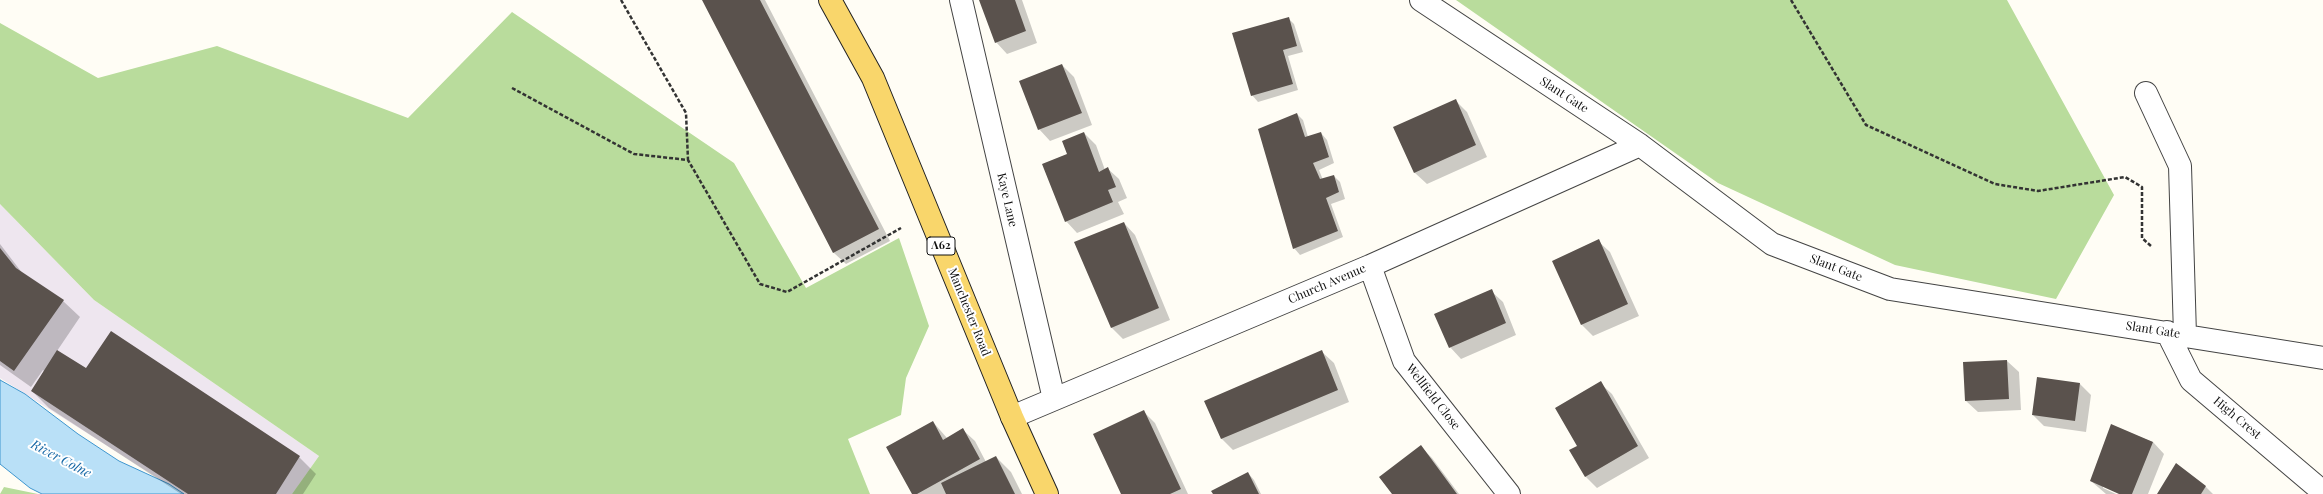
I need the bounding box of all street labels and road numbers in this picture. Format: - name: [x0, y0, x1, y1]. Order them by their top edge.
- street label: Slant Gate: [1537, 74, 1591, 116]
- street label: Kaye Lane: [994, 172, 1020, 228]
- road number: A62: [927, 237, 955, 255]
- street label: Slant Gate: [1808, 251, 1864, 285]
- street label: Church Avenue: [1286, 261, 1368, 307]
- street label: Manchester Road: [945, 266, 993, 358]
- street label: Slant Gate: [2125, 319, 2181, 341]
- street label: Wellfield Close: [1403, 361, 1463, 433]
- street label: High Crest: [2210, 394, 2264, 442]

